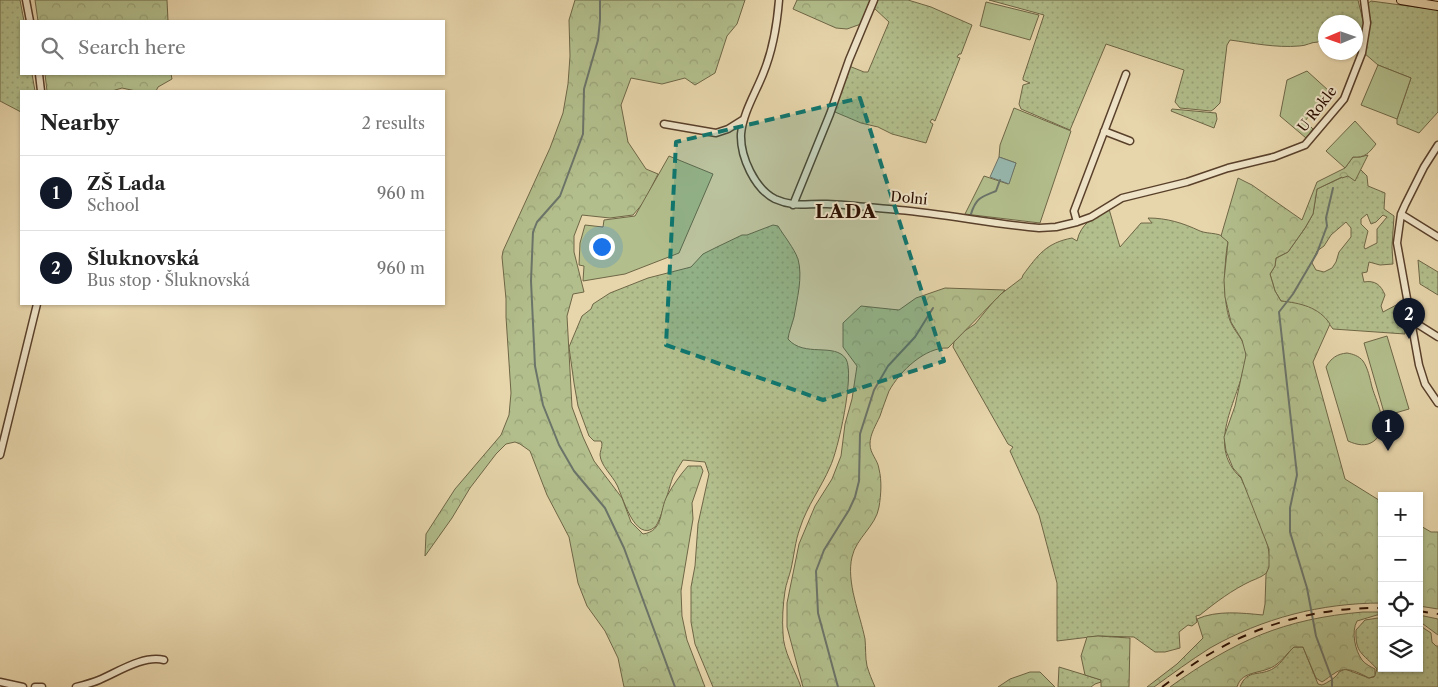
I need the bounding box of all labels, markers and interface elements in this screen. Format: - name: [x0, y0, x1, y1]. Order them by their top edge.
- north arrow: [1318, 15, 1363, 60]
- search box: [20, 20, 445, 75]
- icon: search: [38, 34, 66, 62]
- text: Search here: [78, 36, 186, 59]
- street label: U Rokle: [1293, 82, 1341, 136]
- text: Nearby: [40, 110, 119, 135]
- text: 2 results: [362, 113, 425, 133]
- text: ZŠ Lada: [87, 172, 165, 195]
- text: 1: [52, 183, 60, 203]
- text: 960 m: [377, 183, 425, 203]
- street label: Dolní: [890, 187, 928, 209]
- text: School: [87, 195, 139, 215]
- district label: LADA: [815, 200, 877, 223]
- your location: [589, 234, 615, 260]
- text: Šluknovská: [87, 247, 199, 270]
- text: 2: [51, 258, 61, 278]
- text: 960 m: [377, 258, 425, 278]
- text: Bus stop · Šluknovská: [87, 270, 250, 290]
- pin: 2: [1393, 298, 1425, 339]
- pin: 1: [1372, 410, 1404, 451]
- map controls: [1378, 492, 1423, 672]
- button: +: [1378, 492, 1423, 537]
- button: −: [1378, 537, 1423, 582]
- button: locate: [1378, 582, 1423, 627]
- button: layers: [1378, 627, 1423, 672]

